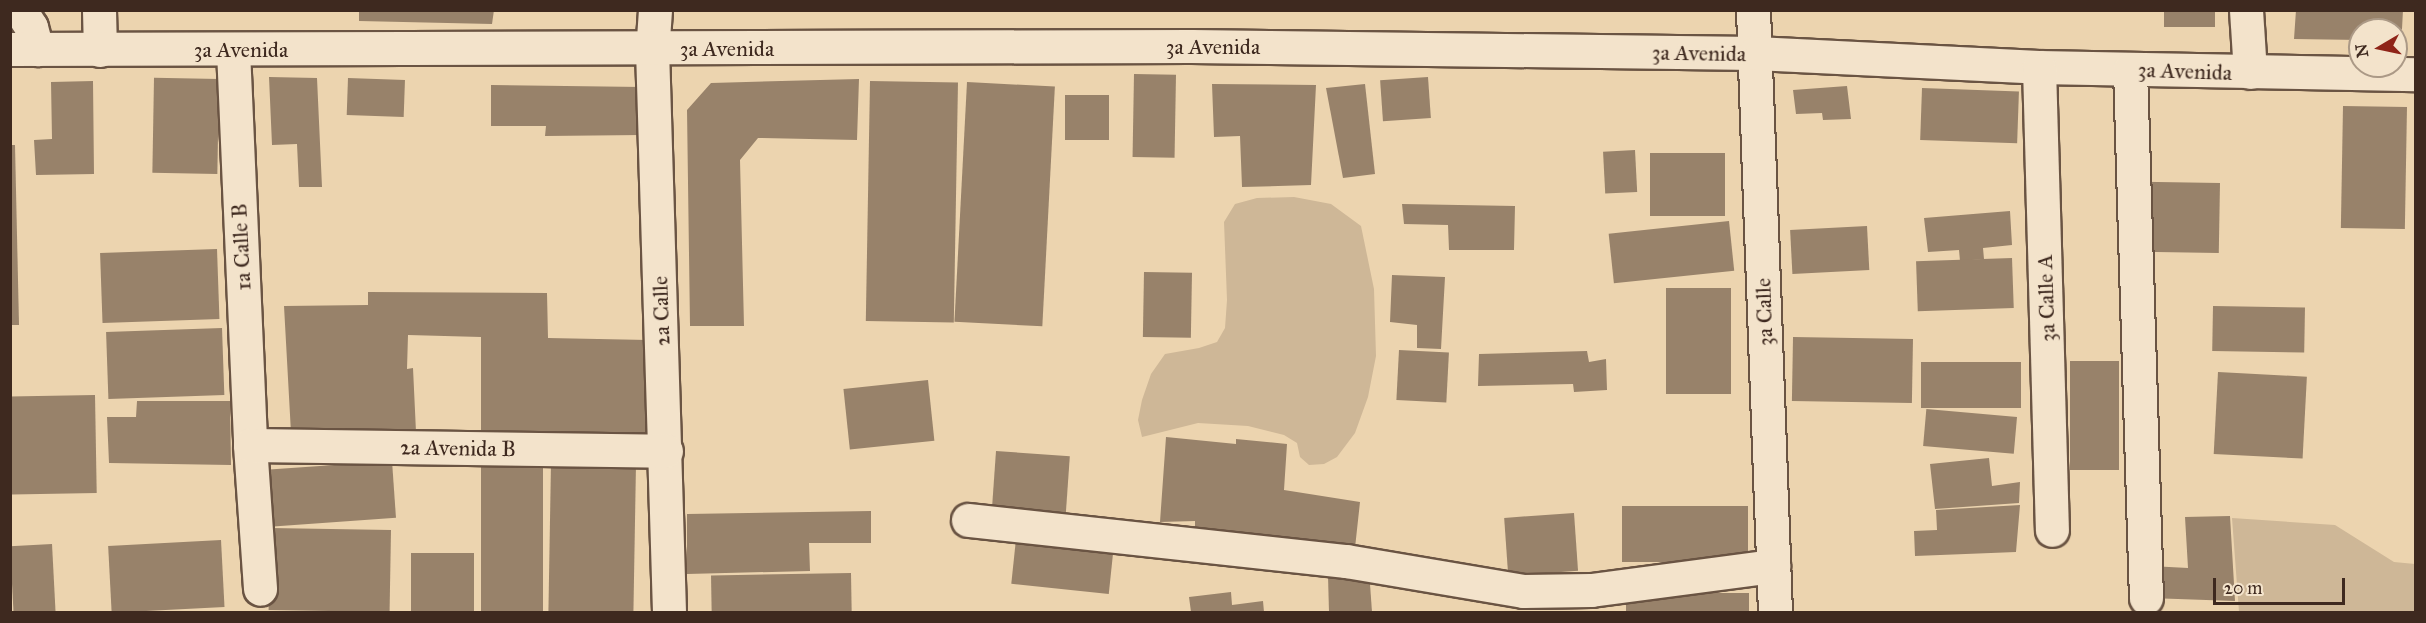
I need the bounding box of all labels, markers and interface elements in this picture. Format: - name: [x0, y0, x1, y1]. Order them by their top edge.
- north arrow: [2348, 18, 2408, 78]
- street label: 3a Avenida: [1166, 34, 1260, 60]
- street label: 3a Avenida: [680, 36, 774, 62]
- street label: 3a Avenida: [194, 37, 288, 63]
- street label: 3a Avenida: [1652, 39, 1746, 67]
- text: N: [2351, 42, 2372, 59]
- street label: 3a Avenida: [2137, 56, 2233, 86]
- street label: 1a Calle B: [226, 203, 256, 291]
- street label: 3a Calle A: [2031, 254, 2061, 342]
- street label: 2a Calle: [647, 275, 675, 347]
- street label: 3a Calle: [1750, 278, 1778, 346]
- street label: 2a Avenida B: [400, 434, 516, 462]
- scale bar: [2216, 566, 2348, 604]
- text: 20 m: [2224, 577, 2262, 599]

